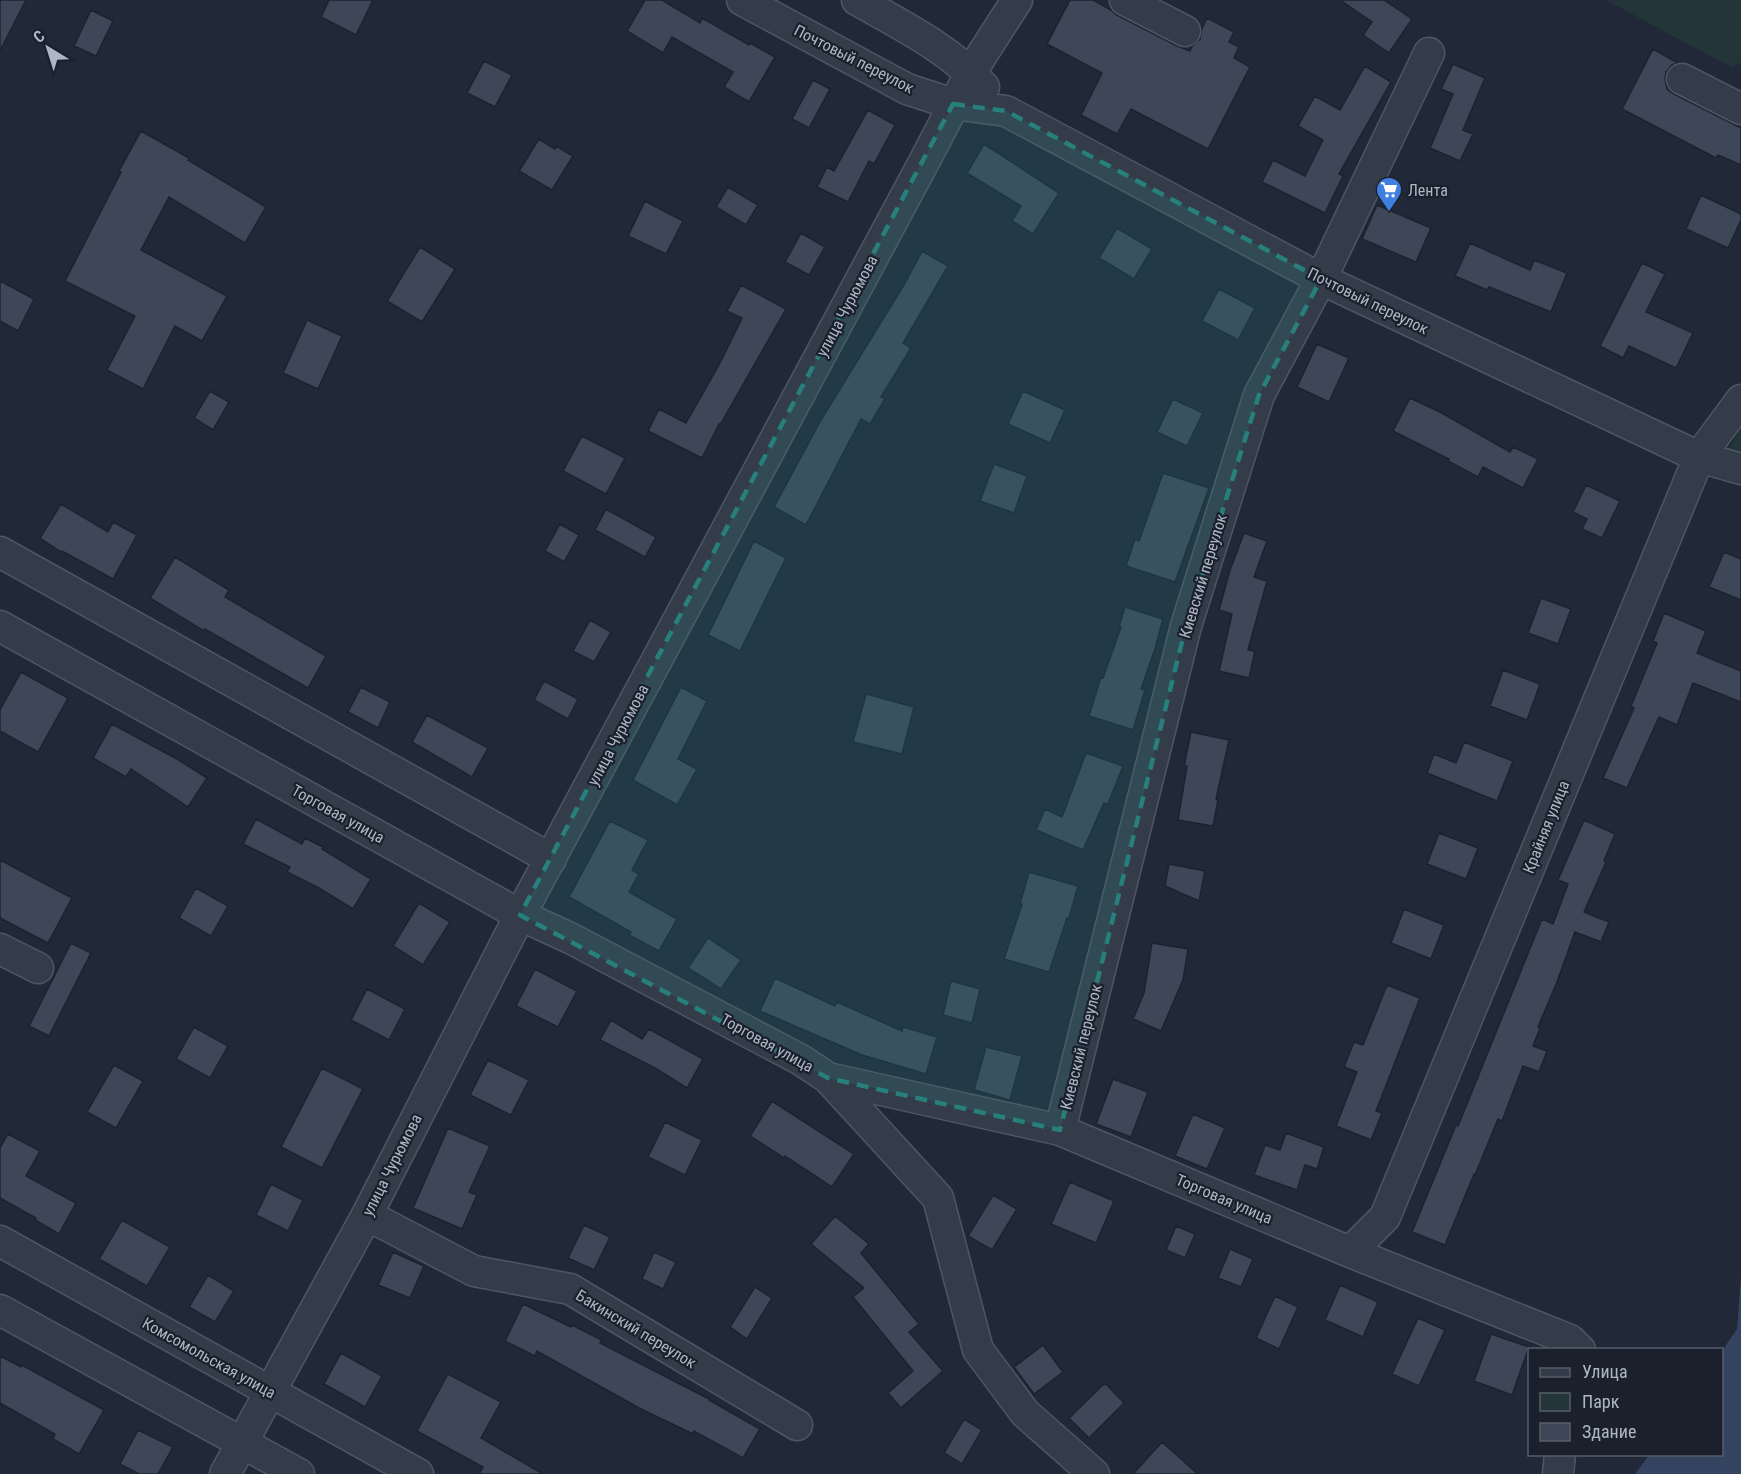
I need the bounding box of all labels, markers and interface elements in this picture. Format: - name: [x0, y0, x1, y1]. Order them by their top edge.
- north arrow: [18, 18, 78, 78]
- street label: Почтовый переулок: [791, 21, 917, 98]
- text: С: [30, 26, 49, 47]
- supermarket icon: Лента: [1374, 175, 1404, 213]
- place label: Лента: [1408, 181, 1448, 200]
- street label: улица Чурюмова: [812, 252, 882, 360]
- street label: Почтовый переулок: [1304, 264, 1432, 339]
- street label: Киевский переулок: [1175, 511, 1231, 640]
- street label: улица Чурюмова: [583, 681, 653, 789]
- street label: Крайняя улица: [1519, 778, 1573, 876]
- street label: Торговая улица: [288, 781, 388, 847]
- street label: Киевский переулок: [1056, 982, 1106, 1112]
- street label: Торговая улица: [717, 1010, 817, 1076]
- street label: улица Чурюмова: [358, 1111, 426, 1219]
- street label: Торговая улица: [1173, 1170, 1275, 1228]
- street label: Бакинский переулок: [573, 1286, 700, 1372]
- street label: Комсомольская улица: [139, 1313, 279, 1403]
- legend: [1528, 1348, 1723, 1456]
- text: Улица: [1582, 1361, 1628, 1382]
- text: Парк: [1582, 1391, 1620, 1412]
- text: Здание: [1582, 1421, 1636, 1442]

